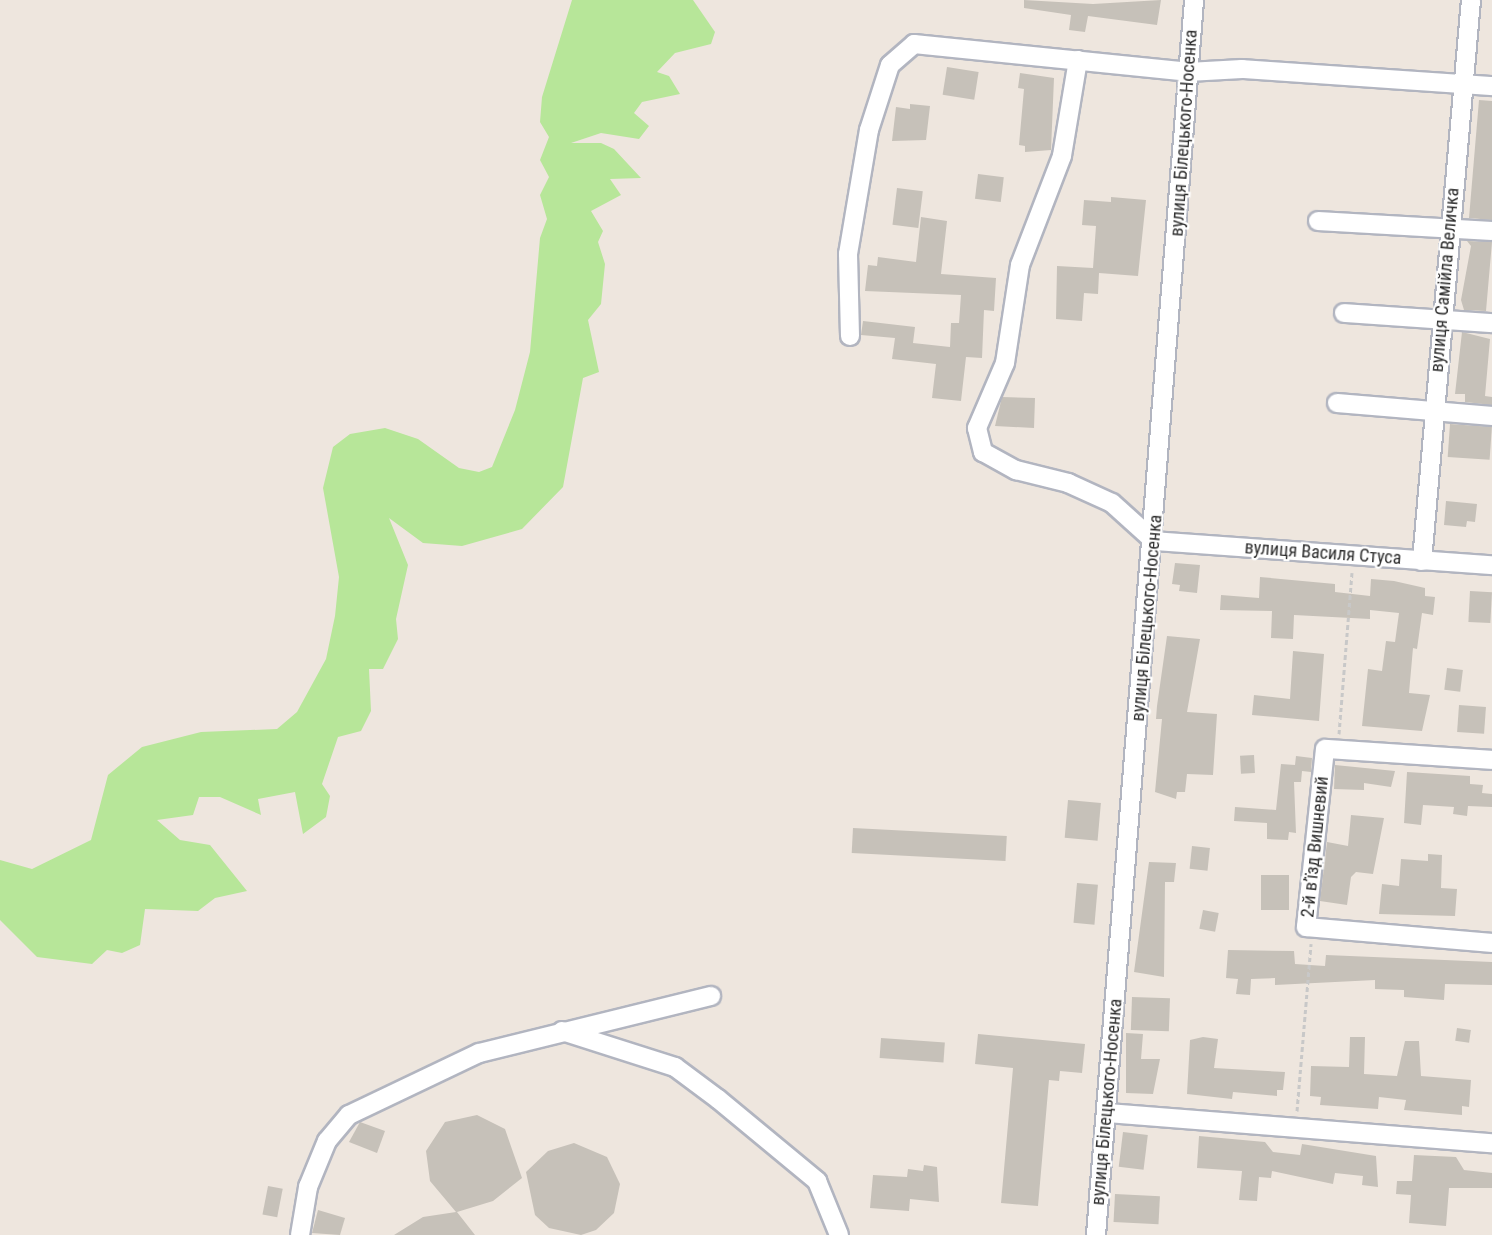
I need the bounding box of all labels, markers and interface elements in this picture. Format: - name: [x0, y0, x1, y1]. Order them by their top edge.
- street label: вулиця Білецького-Носенка: [1166, 29, 1202, 237]
- street label: вулиця Самійла Величка: [1426, 187, 1464, 373]
- street label: вулиця Білецького-Носенка: [1127, 514, 1167, 722]
- street label: вулиця Василя Стуса: [1244, 537, 1402, 569]
- street label: 2-й вʼїзд Вишневий: [1297, 775, 1333, 919]
- street label: вулиця Білецького-Носенка: [1087, 998, 1127, 1206]

